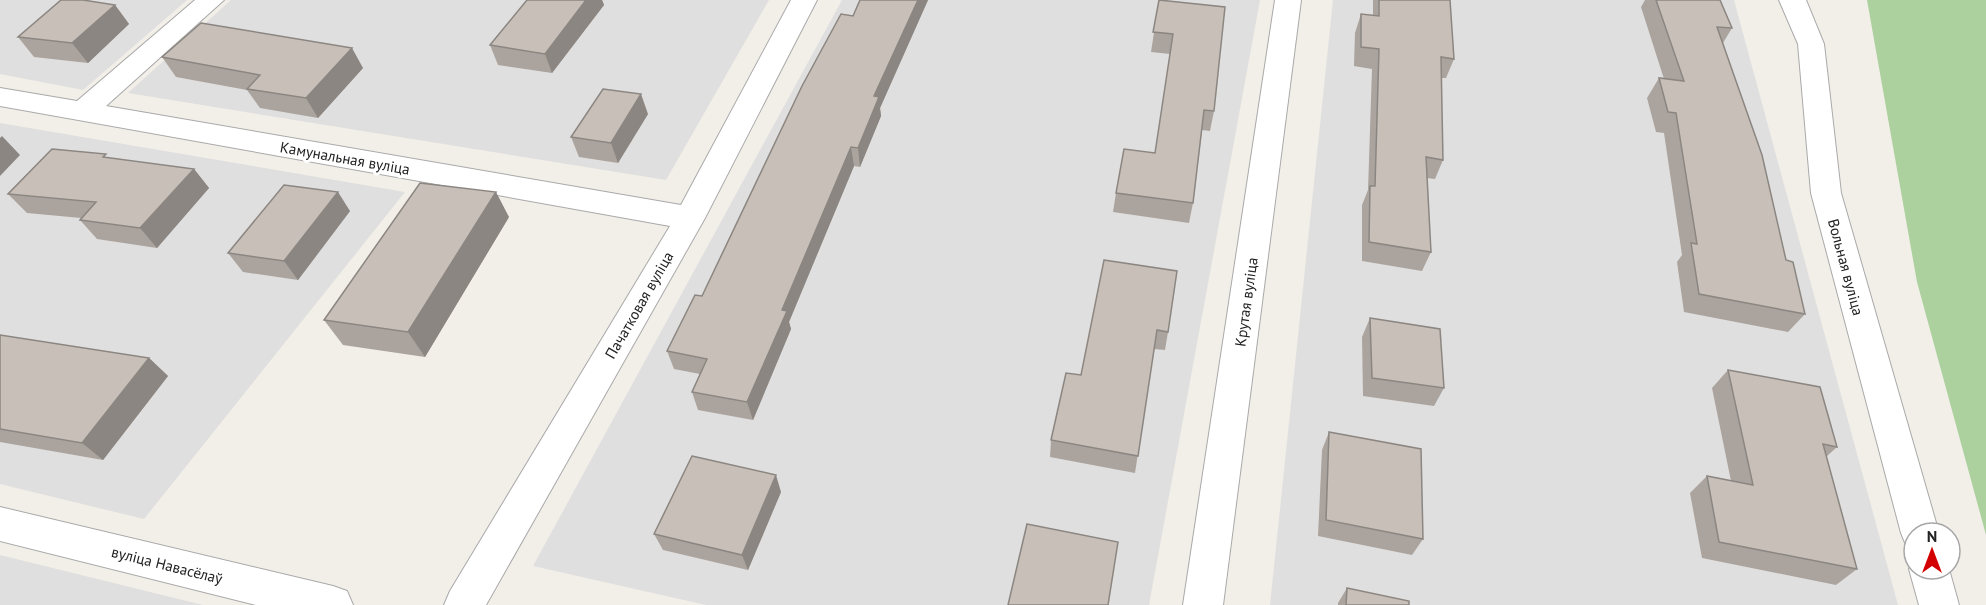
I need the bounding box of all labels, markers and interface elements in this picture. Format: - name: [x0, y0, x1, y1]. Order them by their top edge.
- street label: Камунальная вуліца: [279, 137, 411, 179]
- street label: Вольная вуліца: [1824, 217, 1868, 317]
- street label: Пачатковая вуліца: [601, 248, 677, 362]
- street label: Крутая вуліца: [1230, 256, 1262, 348]
- north arrow: [1902, 521, 1962, 581]
- text: N: [1927, 526, 1937, 546]
- street label: вуліца Навасёлаў: [110, 542, 224, 588]

